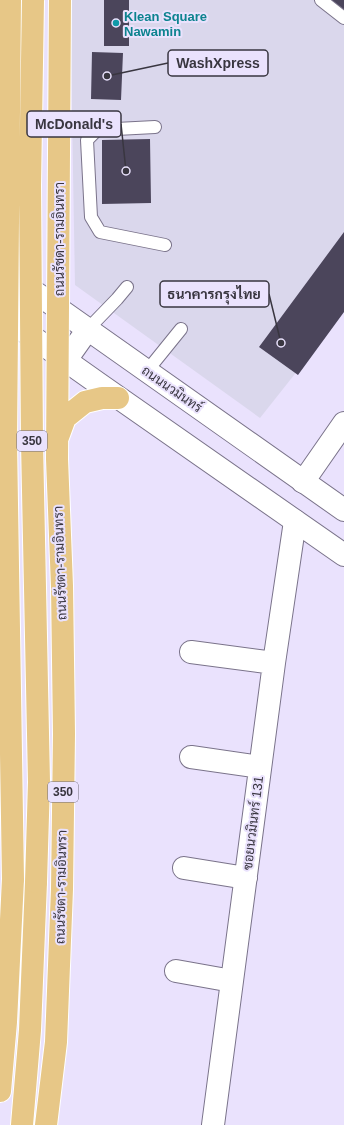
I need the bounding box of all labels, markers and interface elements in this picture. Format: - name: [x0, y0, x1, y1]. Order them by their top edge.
- place label: Klean Square Nawamin: [124, 9, 207, 39]
- marker: Klean Square Nawamin: [111, 18, 121, 28]
- callout: WashXpress: [168, 50, 268, 76]
- text: WashXpress: [176, 55, 260, 71]
- callout: McDonald's: [27, 111, 121, 137]
- text: McDonald's: [35, 116, 113, 132]
- street label: ถนนรัชดา-รามอินทรา: [51, 182, 67, 296]
- callout: ธนาคารกรุงไทย: [160, 281, 269, 307]
- text: ธนาคารกรุงไทย: [167, 285, 261, 305]
- street label: ถนนนวมินทร์: [139, 361, 206, 415]
- road number: 350: [17, 431, 47, 451]
- street label: ถนนรัชดา-รามอินทรา: [50, 506, 69, 620]
- street label: ซอยนวมินทร์ 131: [238, 775, 266, 871]
- road number: 350: [48, 782, 78, 802]
- street label: ถนนรัชดา-รามอินทรา: [52, 830, 69, 944]

